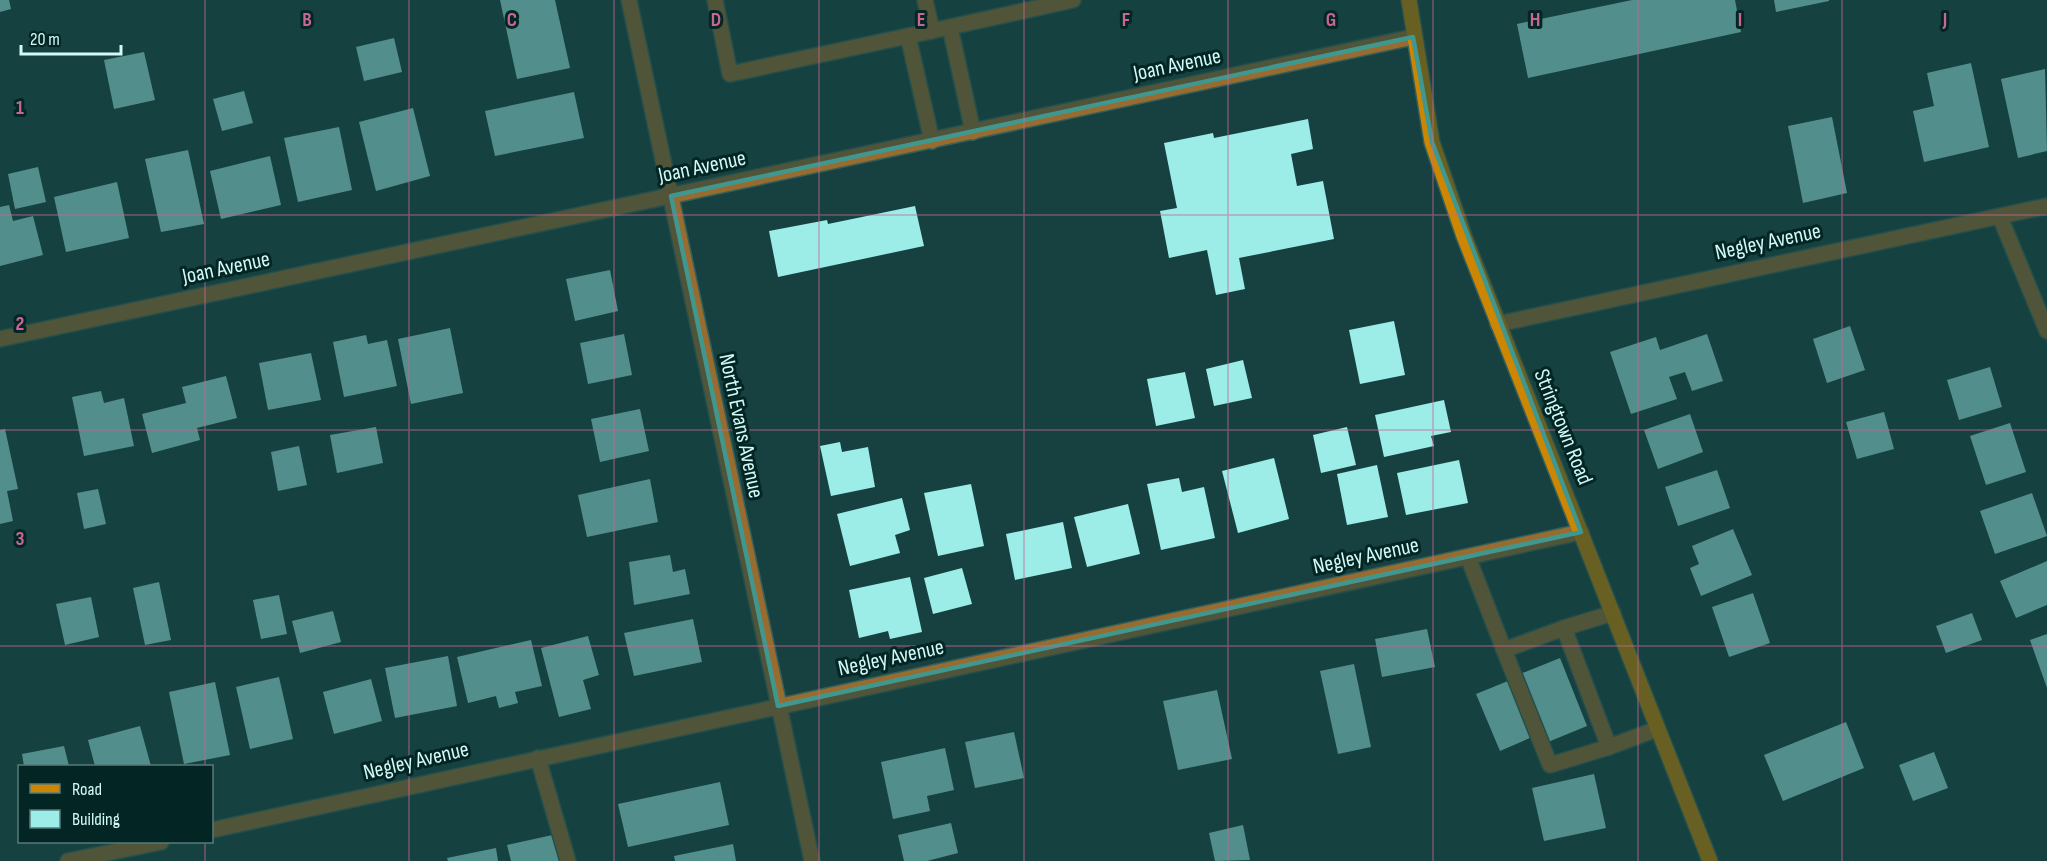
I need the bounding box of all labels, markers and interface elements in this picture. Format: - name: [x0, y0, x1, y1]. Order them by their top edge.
- text: B: [302, 8, 312, 32]
- text: C: [507, 8, 517, 32]
- text: D: [711, 8, 721, 32]
- text: E: [917, 8, 925, 32]
- text: F: [1122, 8, 1130, 32]
- text: G: [1326, 8, 1336, 32]
- text: H: [1530, 8, 1540, 32]
- text: I: [1738, 8, 1742, 32]
- text: J: [1942, 8, 1947, 32]
- scale bar: [21, 18, 122, 56]
- text: 20 m: [30, 29, 60, 50]
- street label: Joan Avenue: [1130, 43, 1223, 88]
- text: 1: [16, 96, 24, 120]
- street label: Joan Avenue: [655, 145, 748, 190]
- street label: Negley Avenue: [1713, 218, 1823, 266]
- street label: Joan Avenue: [179, 246, 272, 291]
- text: 2: [16, 312, 24, 336]
- street label: North Evans Avenue: [713, 351, 769, 501]
- street label: Stringtown Road: [1528, 365, 1598, 489]
- text: 3: [16, 527, 25, 551]
- street label: Negley Avenue: [1311, 532, 1421, 580]
- street label: Negley Avenue: [836, 634, 946, 682]
- street label: Negley Avenue: [361, 736, 471, 786]
- legend: [18, 765, 213, 843]
- text: Road: [72, 779, 102, 800]
- text: Building: [72, 809, 120, 830]

